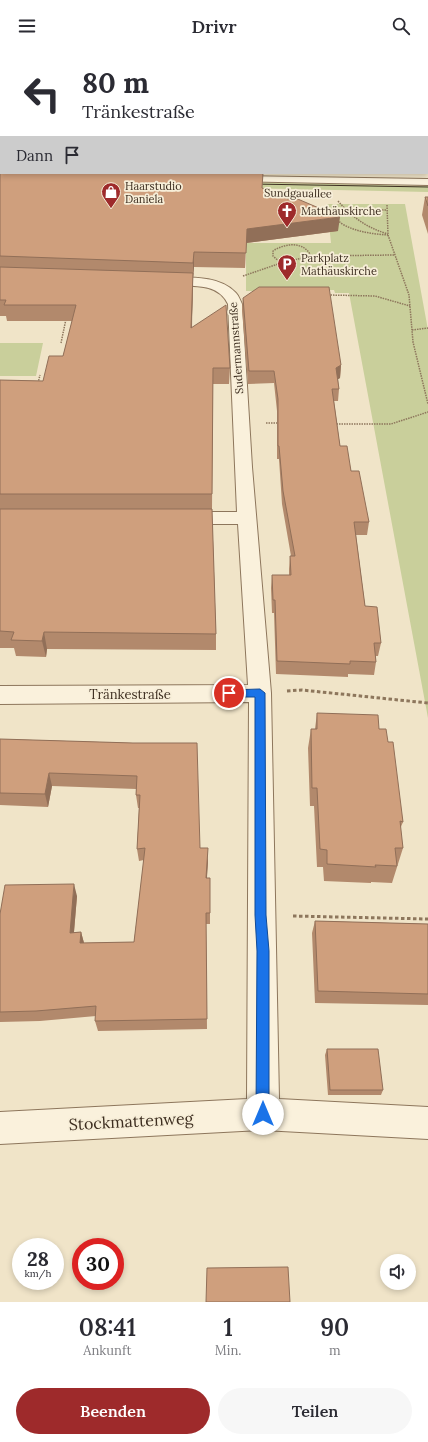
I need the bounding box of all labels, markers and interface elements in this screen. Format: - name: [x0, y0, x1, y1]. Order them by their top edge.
- icon: menu: [16, 15, 38, 37]
- text: Drivr: [191, 15, 237, 38]
- icon: search: [390, 15, 412, 37]
- text: 80 m: [82, 65, 149, 101]
- icon: left: [16, 68, 68, 120]
- text: Tränkestraße: [82, 100, 195, 123]
- icon: arrive: [61, 144, 83, 166]
- text: Dann: [16, 146, 53, 165]
- place label: Haarstudio Daniela: [125, 179, 182, 206]
- shop icon: Haarstudio Daniela: [100, 181, 122, 209]
- street label: Sundgauallee: [264, 185, 332, 201]
- church icon: Matthäuskirche: [276, 200, 298, 228]
- place label: Matthäuskirche: [301, 204, 381, 218]
- place label: Parkplatz Mathäuskirche: [301, 251, 377, 278]
- parking icon: Parkplatz Mathäuskirche: [276, 253, 298, 281]
- street label: Sudermannstraße: [226, 302, 246, 394]
- pin: [212, 676, 246, 710]
- icon: arrive: [218, 682, 240, 704]
- street label: Tränkestraße: [89, 686, 171, 703]
- position arrow: [242, 1093, 284, 1135]
- street label: Stockmattenweg: [68, 1108, 195, 1134]
- speed limit sign: 30: [72, 1238, 124, 1290]
- text: 28: [27, 1246, 49, 1271]
- map controls: [380, 1254, 416, 1290]
- button: sound: [380, 1254, 416, 1290]
- text: km/h: [24, 1267, 52, 1280]
- text: 08:41: [79, 1312, 136, 1343]
- text: 1: [223, 1312, 233, 1343]
- text: 90: [320, 1312, 349, 1343]
- text: Ankunft: [83, 1342, 132, 1359]
- text: Min.: [215, 1342, 241, 1359]
- text: m: [329, 1342, 341, 1359]
- button: Beenden: [16, 1388, 210, 1434]
- button: Teilen: [218, 1388, 412, 1434]

